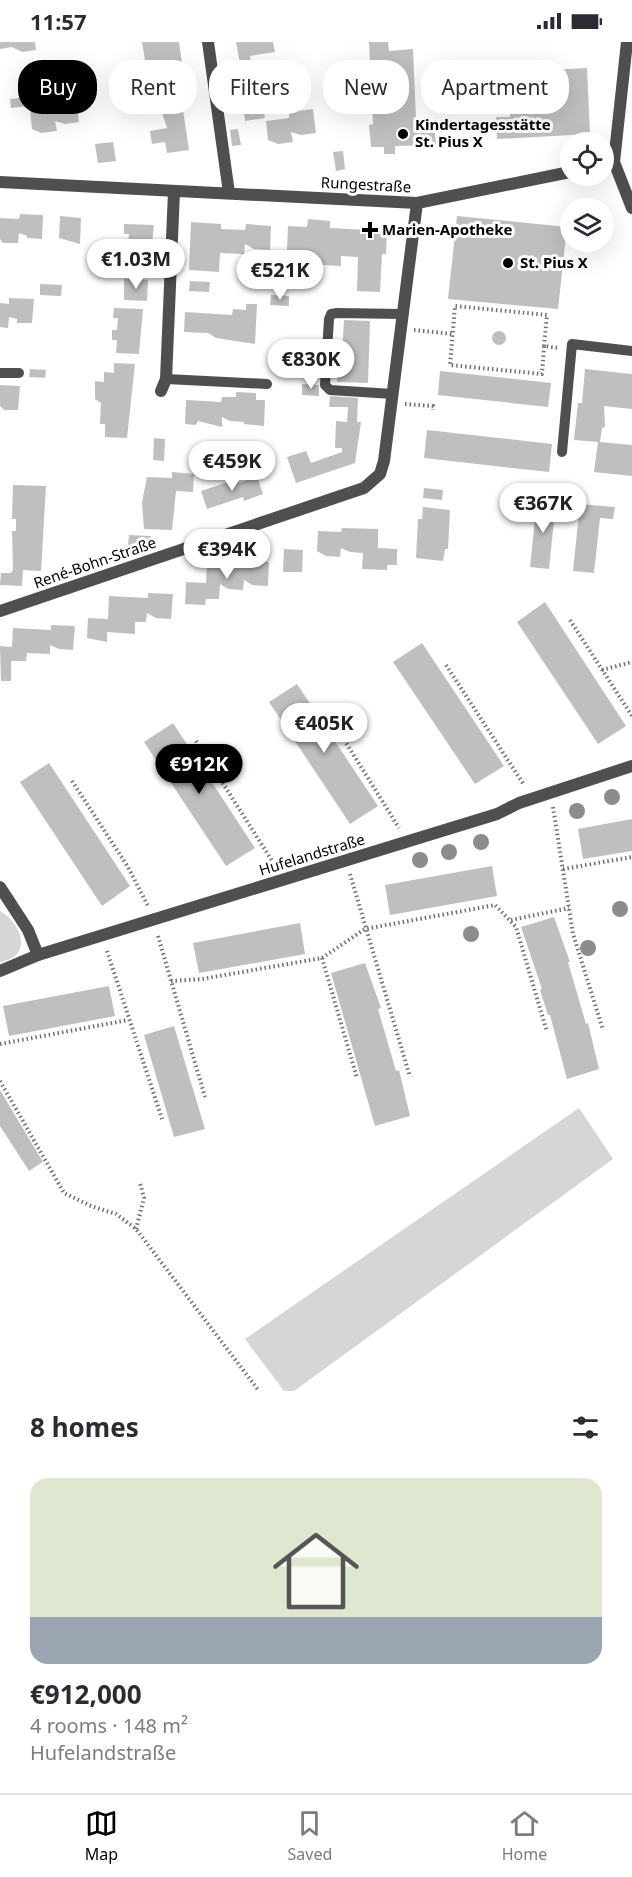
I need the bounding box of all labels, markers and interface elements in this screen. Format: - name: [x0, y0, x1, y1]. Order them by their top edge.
- text: 11:57: [30, 6, 87, 36]
- chip: Buy: [18, 60, 97, 114]
- chip: Rent: [109, 60, 197, 114]
- chip: Filters: [209, 60, 311, 114]
- chip: New: [323, 60, 409, 114]
- chip: Apartment: [421, 60, 569, 114]
- place label: Kindertagesstätte St. Pius X: [415, 114, 551, 151]
- marker: Kindertagesstätte St. Pius X: [396, 127, 410, 141]
- map controls: [560, 132, 614, 252]
- button: locate: [560, 132, 614, 186]
- street label: Rungestraße: [320, 172, 412, 196]
- button: layers: [560, 198, 614, 252]
- place label: Marien-Apotheke: [382, 219, 513, 239]
- marker: Marien-Apotheke: [363, 223, 377, 237]
- pin: €1.03M: [87, 239, 185, 290]
- text: €1.03M: [101, 245, 171, 272]
- pin: €521K: [238, 250, 322, 301]
- place label: St. Pius X: [520, 252, 588, 272]
- text: €521K: [250, 256, 310, 283]
- marker: St. Pius X: [501, 256, 515, 270]
- pin: €830K: [269, 339, 353, 390]
- text: €830K: [281, 345, 341, 372]
- pin: €459K: [190, 441, 274, 492]
- text: €459K: [202, 447, 262, 474]
- pin: €367K: [501, 483, 585, 534]
- text: €367K: [513, 489, 573, 516]
- pin: €394K: [185, 529, 269, 580]
- street label: René-Bohn-Straße: [31, 532, 159, 592]
- text: €394K: [197, 535, 257, 562]
- pin: €405K: [282, 703, 366, 754]
- text: €405K: [294, 709, 354, 736]
- pin: €912K: [157, 744, 241, 795]
- text: €912K: [169, 750, 229, 777]
- street label: Hufelandstraße: [256, 828, 367, 880]
- text: 8 homes: [30, 1409, 139, 1445]
- icon: filters: [569, 1411, 602, 1444]
- icon: home: [262, 1517, 370, 1625]
- text: €912,000: [30, 1676, 142, 1712]
- text: 4 rooms · 148 m²: [30, 1712, 188, 1739]
- text: Hufelandstraße: [30, 1739, 176, 1766]
- tab: Map: [85, 1807, 118, 1865]
- tab: Saved: [288, 1807, 332, 1865]
- tab: Home: [502, 1807, 547, 1865]

